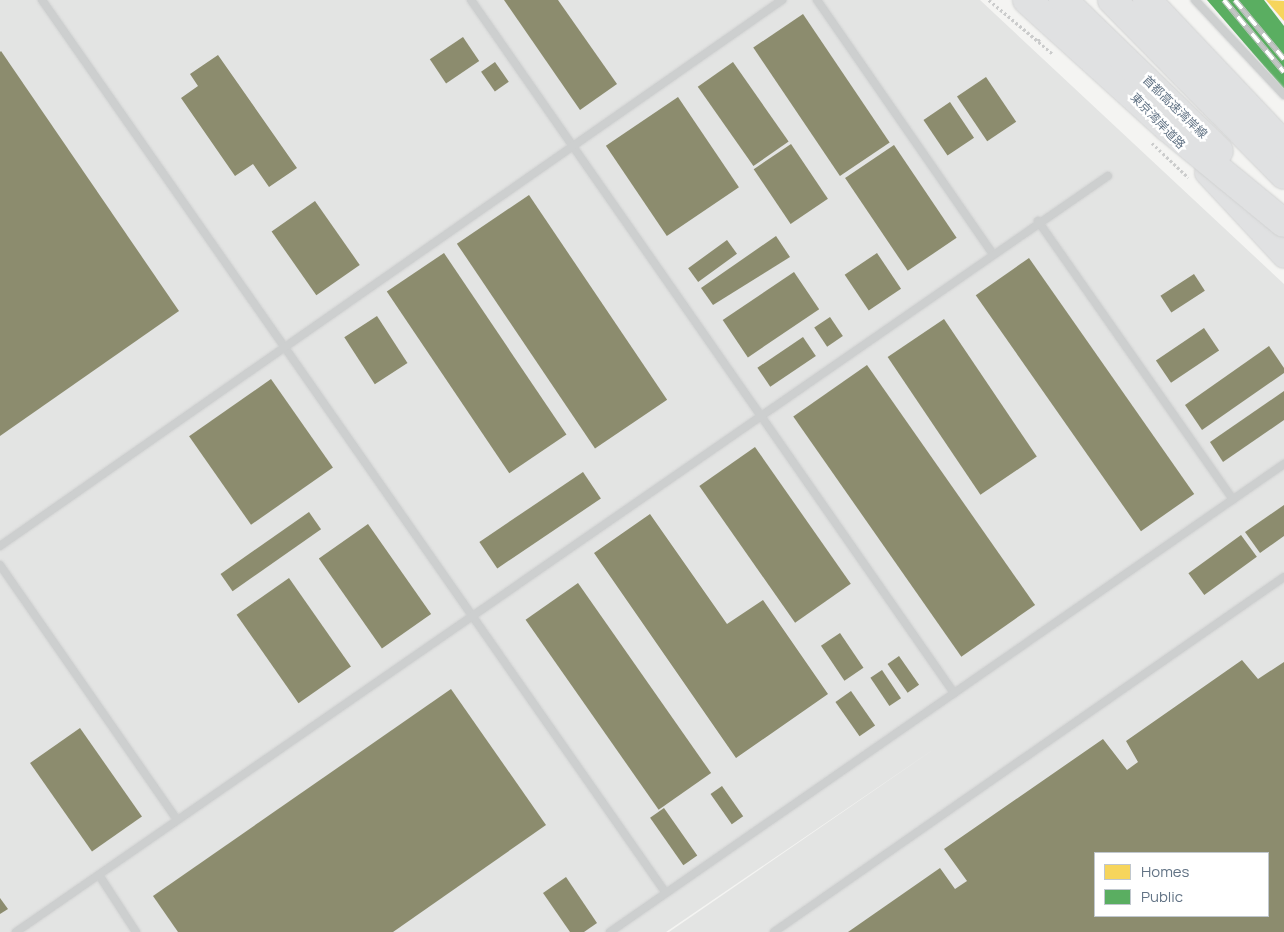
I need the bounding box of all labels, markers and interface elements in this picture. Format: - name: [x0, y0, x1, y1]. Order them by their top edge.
- street label: 首都高速湾岸線: [1140, 73, 1210, 141]
- street label: 東京湾岸道路: [1128, 90, 1188, 152]
- legend: [1094, 852, 1269, 917]
- text: Homes: [1141, 861, 1189, 882]
- text: Public: [1141, 886, 1183, 907]

